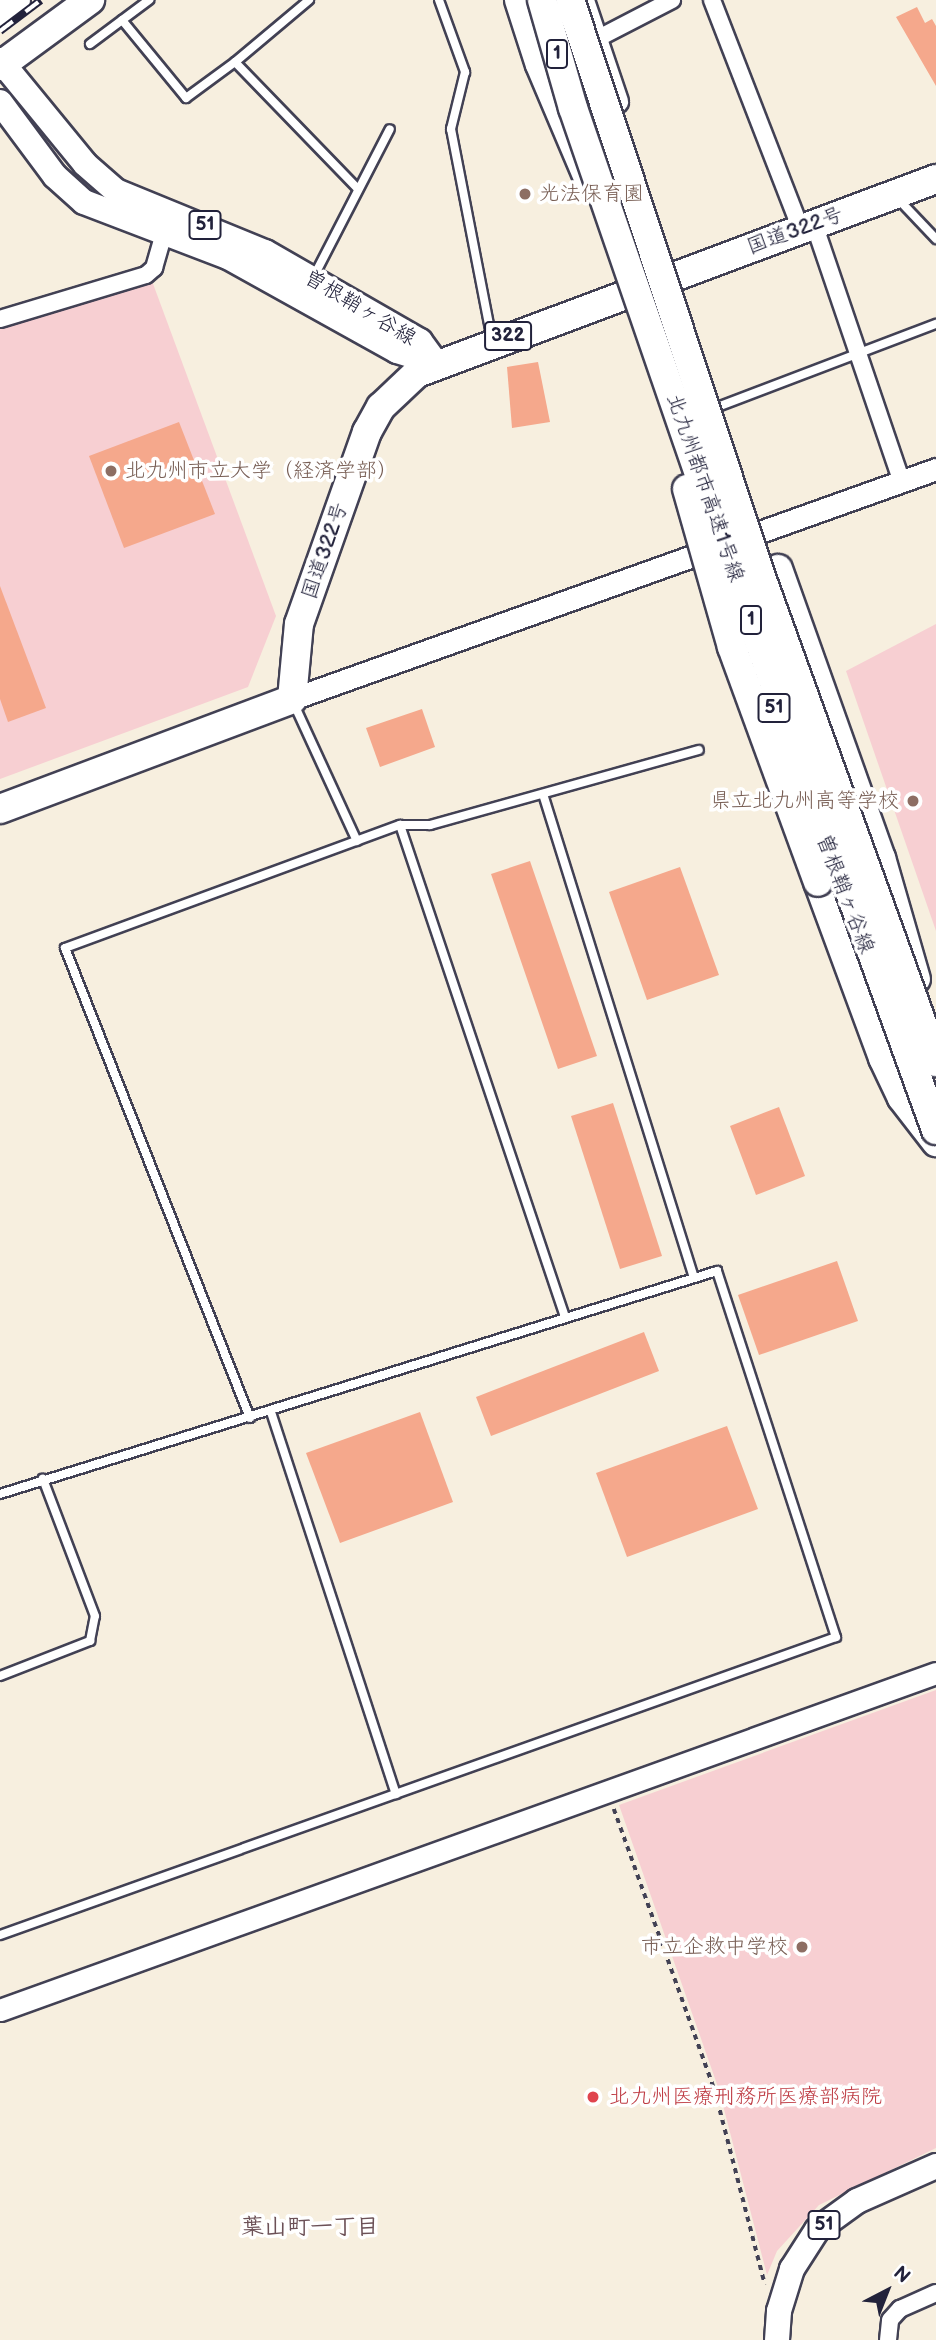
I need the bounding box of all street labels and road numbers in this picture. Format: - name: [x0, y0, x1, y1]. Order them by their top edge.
- road number: 1: [545, 38, 569, 70]
- street label: 国道322号: [743, 202, 847, 260]
- road number: 51: [188, 210, 222, 241]
- street label: 曽根鞘ヶ谷線: [300, 265, 420, 351]
- road number: 322: [484, 320, 532, 352]
- street label: 北九州都市高速1号線: [661, 391, 749, 585]
- street label: 国道322号: [297, 499, 353, 603]
- road number: 1: [739, 604, 763, 636]
- road number: 51: [756, 692, 792, 723]
- street label: 曽根鞘ヶ谷線: [811, 831, 879, 957]
- road number: 51: [806, 2210, 842, 2240]

